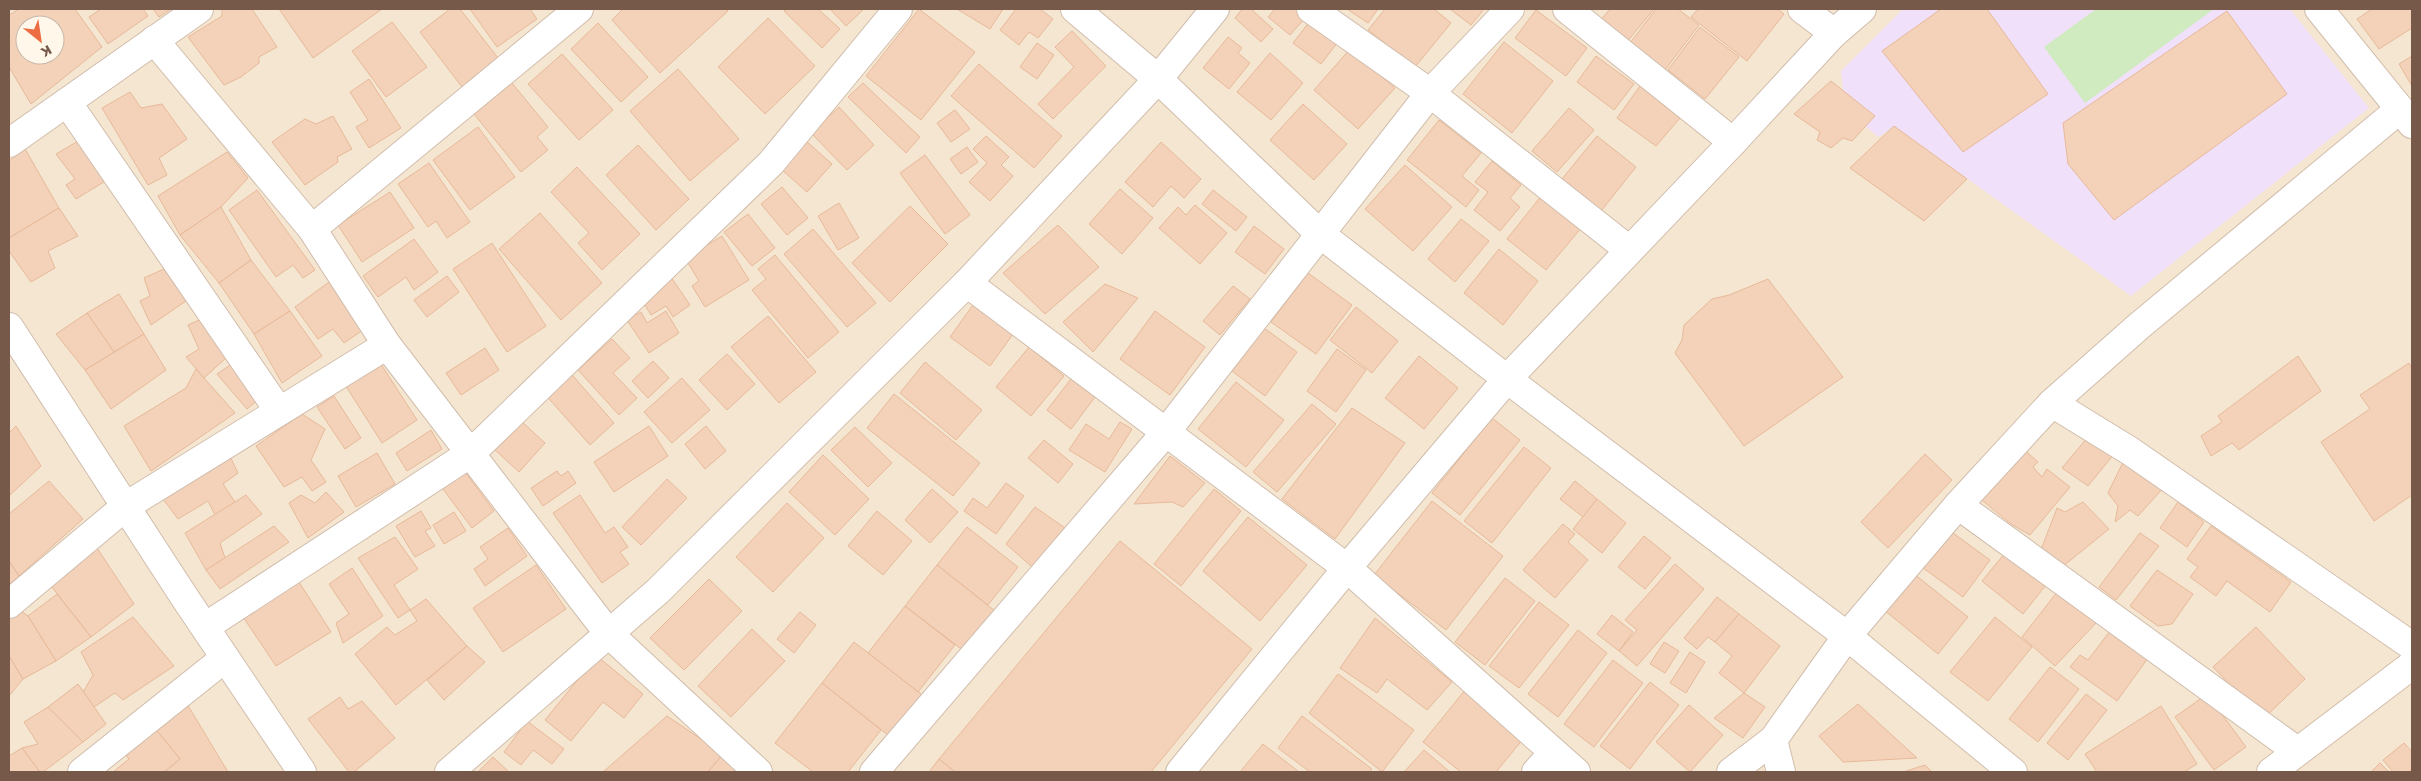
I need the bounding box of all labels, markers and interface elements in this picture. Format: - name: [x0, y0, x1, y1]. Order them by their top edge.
- north arrow: [15, 15, 65, 65]
- text: K: [38, 42, 55, 61]

